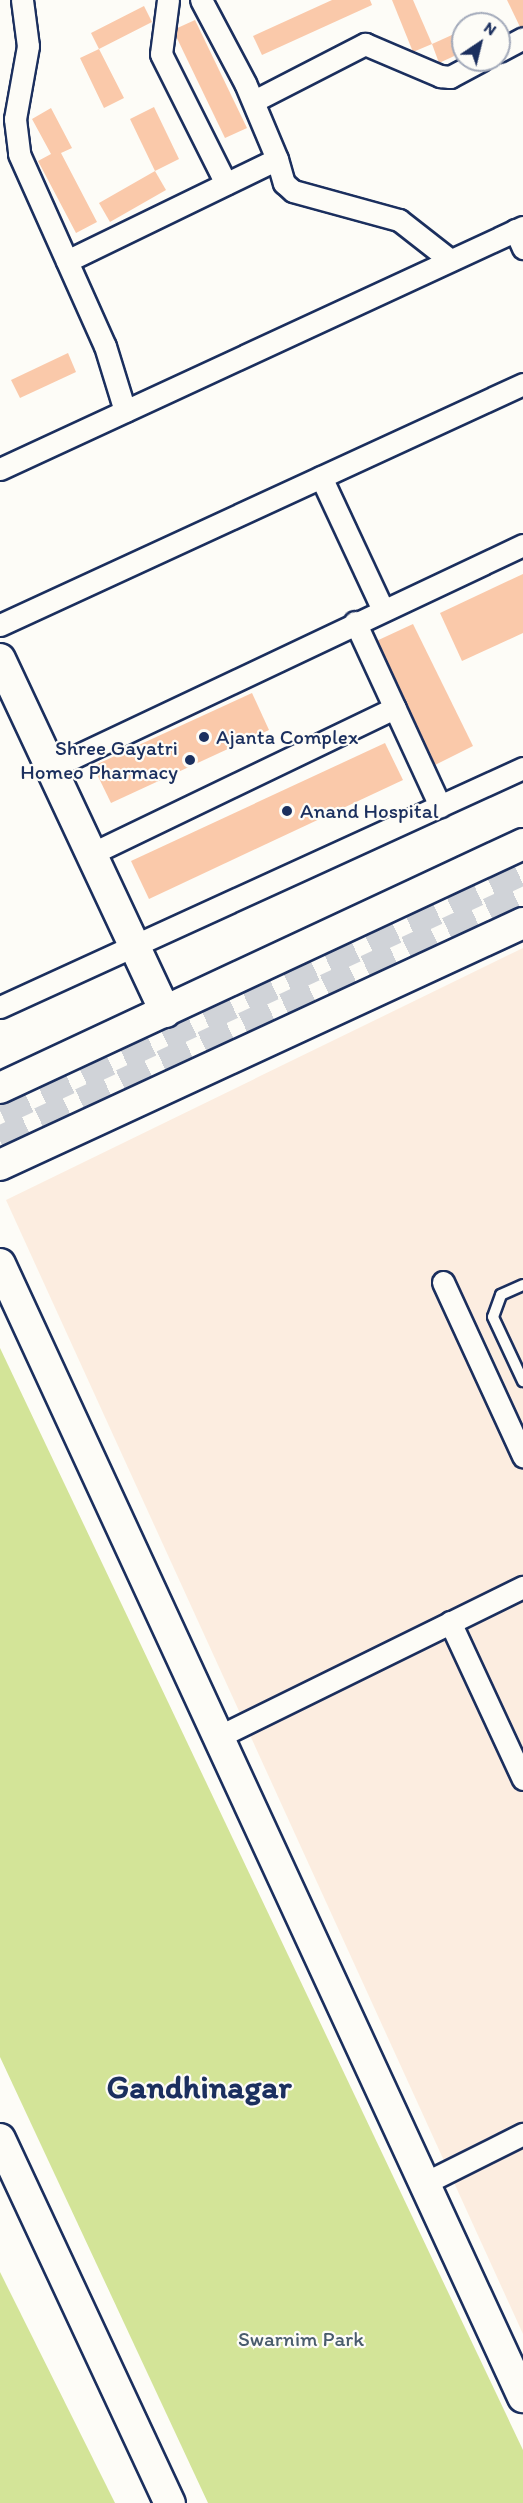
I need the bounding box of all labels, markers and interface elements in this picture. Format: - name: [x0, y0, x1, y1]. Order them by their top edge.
- north arrow: [451, 12, 511, 72]
- text: N: [481, 18, 500, 39]
- place label: Ajanta Complex: [216, 724, 358, 750]
- marker: Ajanta Complex: [197, 730, 211, 744]
- place label: Shree Gayatri Homeo Pharmacy: [20, 735, 178, 785]
- marker: Shree Gayatri Homeo Pharmacy: [183, 753, 197, 767]
- place label: Anand Hospital: [300, 798, 439, 824]
- marker: Anand Hospital: [278, 802, 296, 820]
- district label: Gandhinagar: [106, 2067, 292, 2107]
- park label: Swarnim Park: [238, 2326, 364, 2352]

